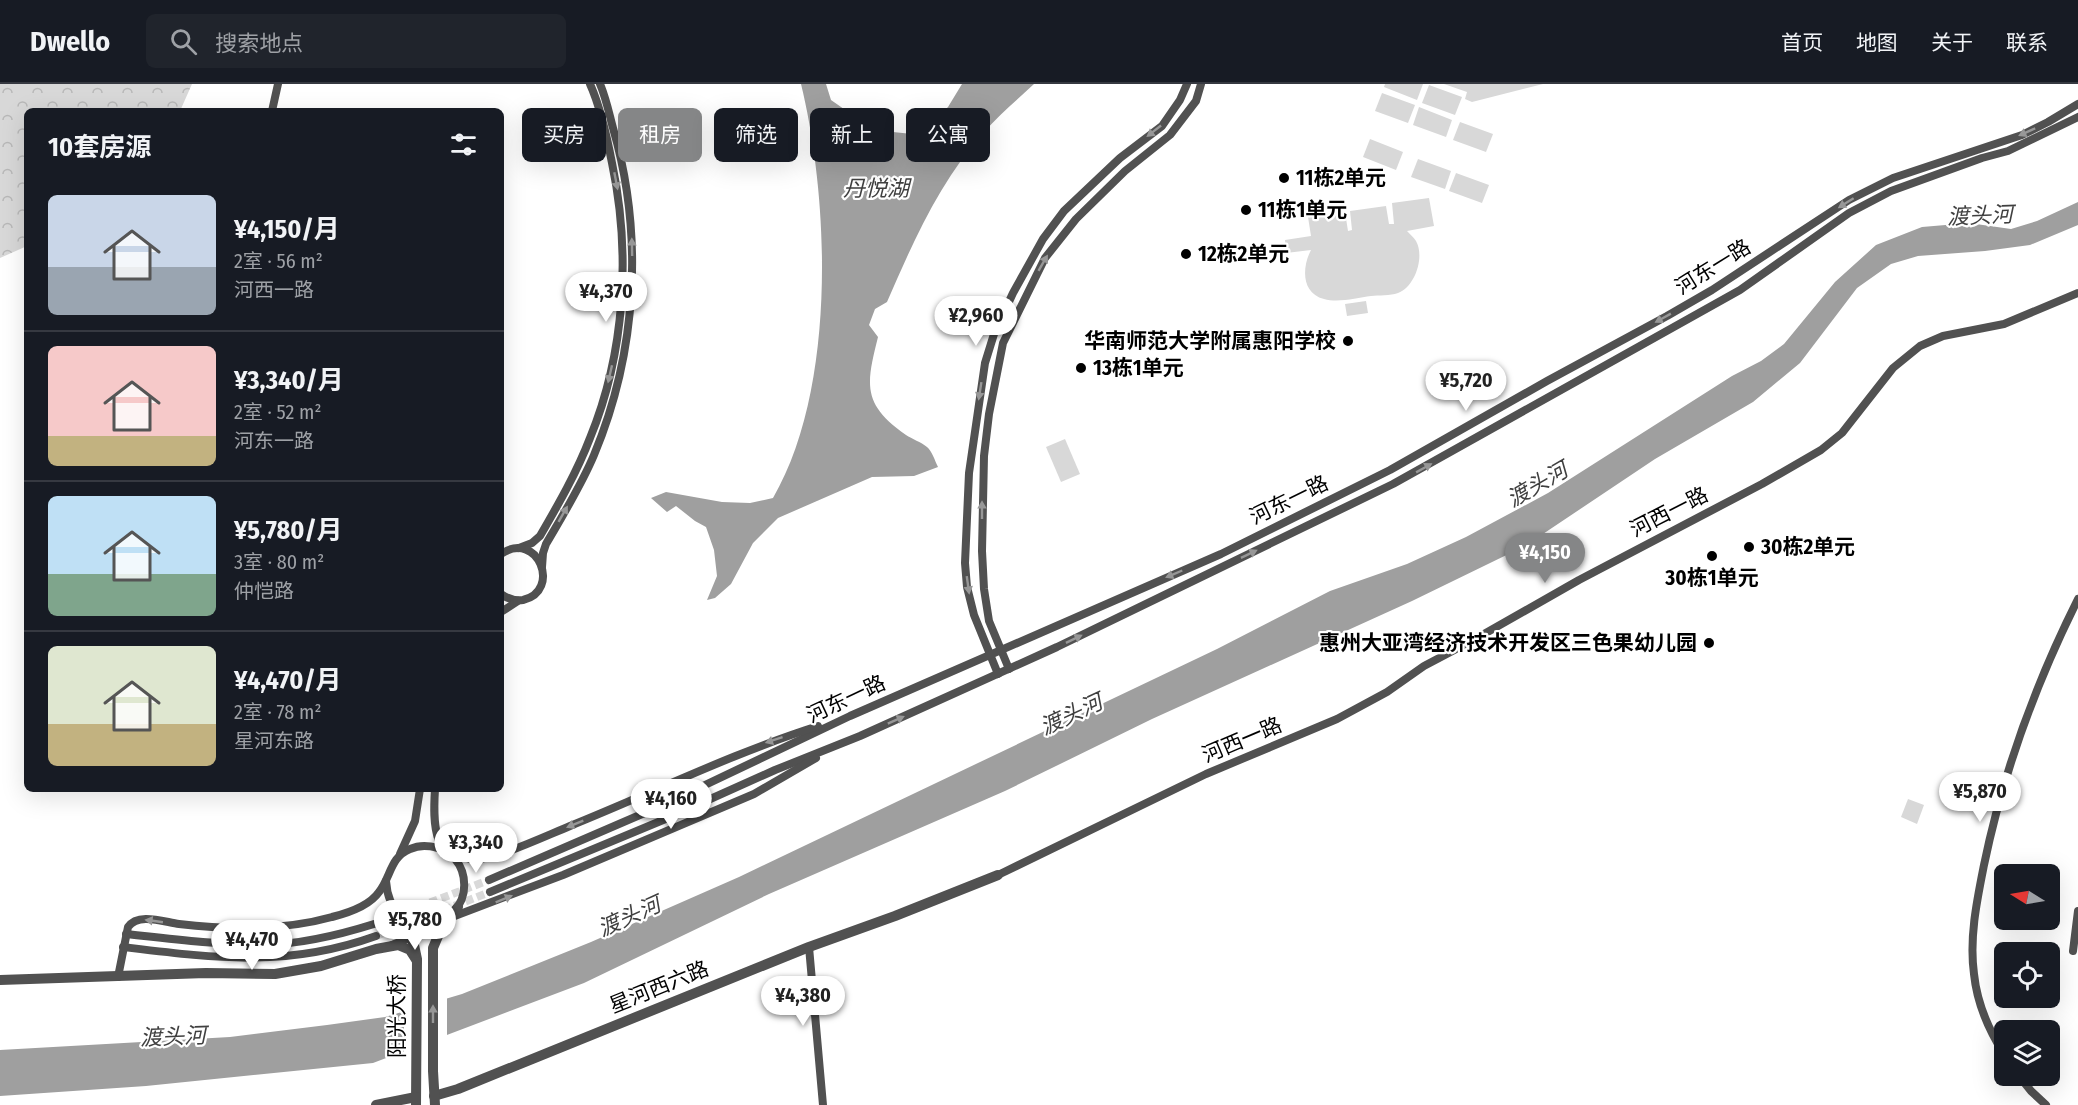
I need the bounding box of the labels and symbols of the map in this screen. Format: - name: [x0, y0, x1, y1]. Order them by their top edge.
- one-way arrow: [1146, 125, 1162, 138]
- one-way arrow: [2017, 127, 2035, 137]
- place label: 11栋2单元: [1296, 165, 1386, 191]
- marker: 11栋2单元: [1277, 171, 1291, 185]
- one-way arrow: [612, 172, 621, 191]
- water label: 丹悦湖: [843, 175, 912, 202]
- place label: 11栋1单元: [1258, 197, 1347, 223]
- one-way arrow: [1838, 197, 1854, 208]
- water label: 渡头河: [1947, 201, 2017, 230]
- marker: 11栋1单元: [1239, 203, 1253, 217]
- street label: 河东一路: [1670, 234, 1756, 300]
- one-way arrow: [627, 238, 637, 257]
- place label: 12栋2单元: [1198, 241, 1289, 267]
- marker: 12栋2单元: [1179, 247, 1193, 261]
- one-way arrow: [1037, 255, 1048, 271]
- pin: ¥4,370: [557, 272, 655, 323]
- pin: ¥2,960: [927, 296, 1025, 347]
- one-way arrow: [1654, 313, 1671, 323]
- place label: 华南师范大学附属惠阳学校: [1084, 328, 1336, 354]
- marker: 华南师范大学附属惠阳学校: [1341, 334, 1355, 348]
- place label: 13栋1单元: [1093, 355, 1184, 381]
- marker: 13栋1单元: [1074, 361, 1088, 375]
- pin: ¥5,720: [1417, 361, 1515, 412]
- one-way arrow: [604, 365, 614, 384]
- one-way arrow: [976, 381, 985, 400]
- water label: 渡头河: [1502, 454, 1576, 513]
- one-way arrow: [1416, 463, 1433, 473]
- street label: 河东一路: [1246, 470, 1332, 530]
- street label: 河西一路: [1626, 481, 1712, 543]
- one-way arrow: [977, 500, 987, 519]
- one-way arrow: [558, 505, 568, 522]
- pin: ¥4,150: [1496, 533, 1594, 584]
- place label: 30栋2单元: [1760, 534, 1855, 560]
- marker: 30栋2单元: [1742, 540, 1756, 554]
- marker: 30栋1单元: [1705, 549, 1719, 563]
- one-way arrow: [1241, 550, 1258, 559]
- place label: 30栋1单元: [1664, 565, 1759, 591]
- one-way arrow: [1165, 569, 1183, 579]
- one-way arrow: [963, 575, 972, 594]
- place label: 惠州大亚湾经济技术开发区三色果幼儿园: [1319, 630, 1697, 656]
- one-way arrow: [1065, 635, 1082, 644]
- marker: 惠州大亚湾经济技术开发区三色果幼儿园: [1702, 636, 1716, 650]
- street label: 河东一路: [802, 669, 890, 729]
- water label: 渡头河: [1036, 687, 1110, 741]
- street label: 河西一路: [1198, 712, 1286, 768]
- one-way arrow: [888, 715, 905, 724]
- one-way arrow: [765, 736, 783, 745]
- pin: ¥5,870: [1931, 772, 2029, 823]
- pin: ¥4,160: [622, 779, 720, 830]
- one-way arrow: [566, 820, 584, 829]
- pin: ¥3,340: [427, 823, 525, 874]
- north arrow: [1994, 864, 2060, 930]
- water label: 渡头河: [594, 889, 668, 942]
- one-way arrow: [495, 893, 513, 903]
- pin: ¥5,780: [366, 900, 464, 951]
- one-way arrow: [144, 916, 163, 925]
- pin: ¥4,470: [203, 920, 301, 971]
- street label: 星河西六路: [605, 955, 713, 1019]
- street label: 阳光大桥: [384, 974, 410, 1058]
- pin: ¥4,380: [754, 976, 852, 1027]
- one-way arrow: [428, 1005, 438, 1024]
- water label: 渡头河: [140, 1022, 210, 1051]

